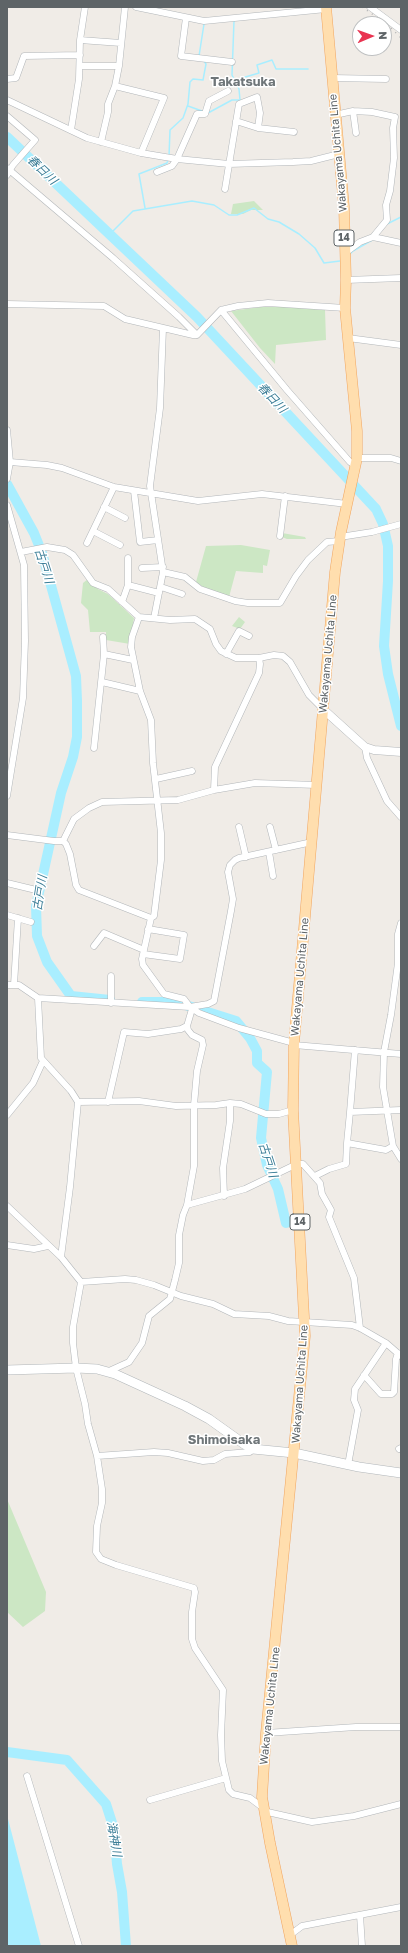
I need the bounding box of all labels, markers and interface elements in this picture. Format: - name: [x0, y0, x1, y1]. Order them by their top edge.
- north arrow: [352, 16, 392, 56]
- text: N: [377, 31, 390, 40]
- district label: Takatsuka: [210, 74, 276, 90]
- street label: Wakayama Uchita Line: [326, 93, 350, 213]
- water label: 春日川: [24, 152, 60, 188]
- road number: 14: [334, 230, 354, 246]
- water label: 春日川: [254, 380, 290, 416]
- water label: 古戸川: [32, 547, 56, 585]
- street label: Wakayama Uchita Line: [316, 594, 340, 714]
- water label: 古戸川: [30, 874, 50, 912]
- street label: Wakayama Uchita Line: [288, 917, 312, 1037]
- water label: 古戸川: [256, 1141, 280, 1179]
- road number: 14: [290, 1214, 310, 1230]
- street label: Wakayama Uchita Line: [289, 1324, 311, 1444]
- district label: Shimoisaka: [188, 1432, 260, 1448]
- street label: Wakayama Uchita Line: [257, 1646, 283, 1766]
- water label: 海神川: [104, 1820, 124, 1858]

